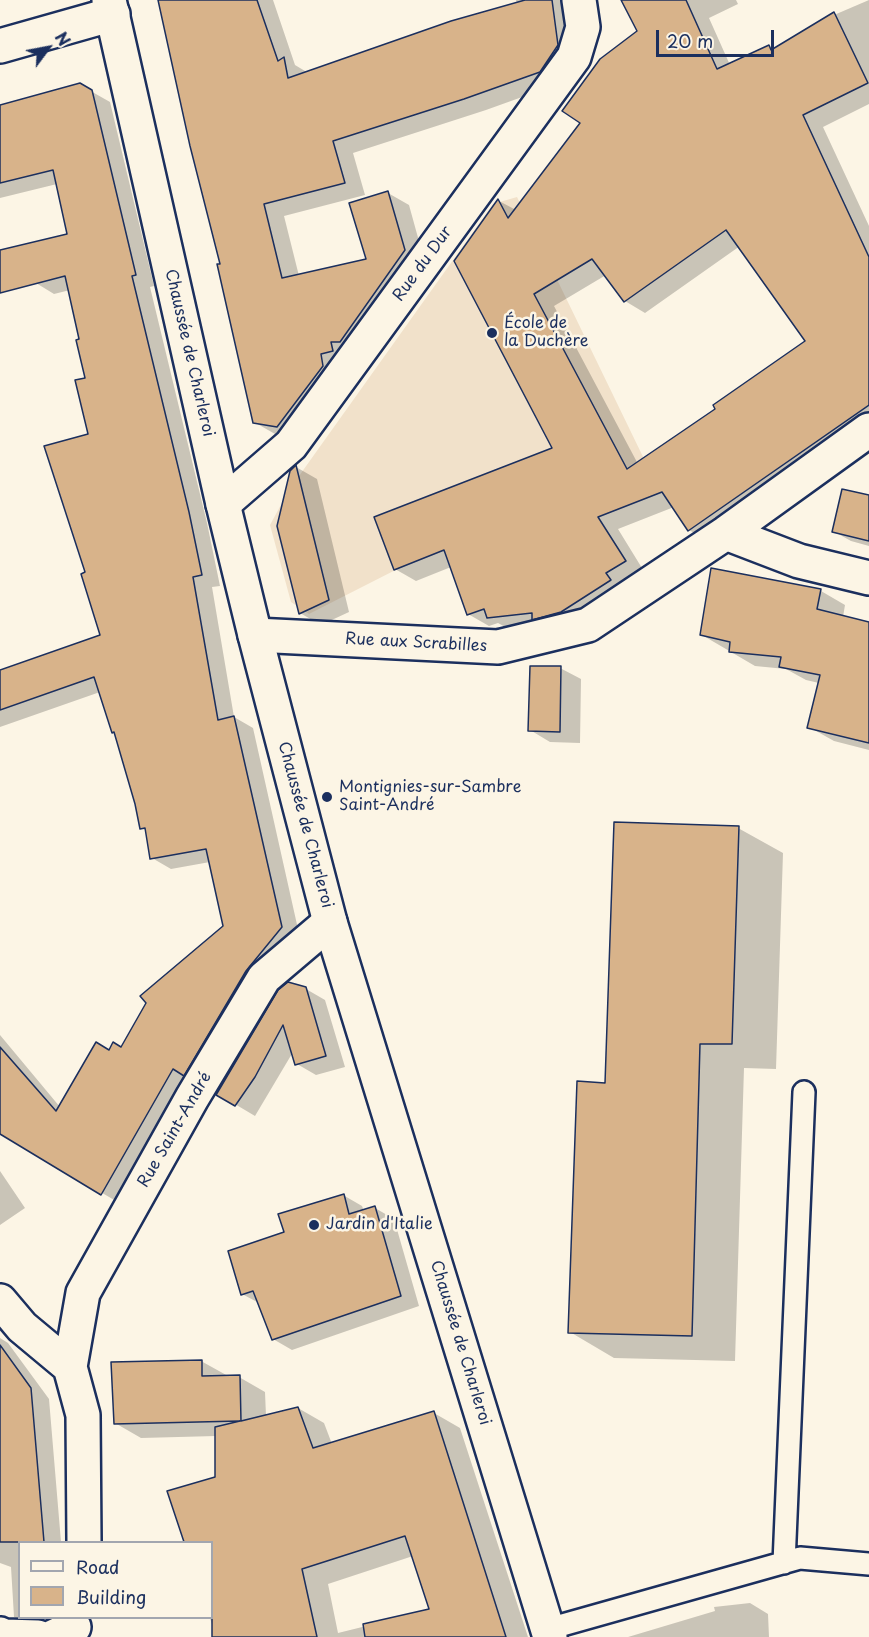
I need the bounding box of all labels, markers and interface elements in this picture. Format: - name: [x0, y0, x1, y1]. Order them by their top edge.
- north arrow: [18, 18, 78, 78]
- scale bar: [659, 18, 778, 56]
- text: N: [50, 27, 77, 50]
- text: 20 m: [667, 27, 713, 54]
- street label: Rue du Dur: [389, 223, 457, 305]
- street label: Chaussée de Charleroi: [160, 267, 218, 439]
- place label: École de la Duchère: [504, 314, 589, 352]
- marker: École de la Duchère: [485, 326, 499, 340]
- street label: Rue aux Scrabilles: [345, 630, 487, 656]
- street label: Chaussée de Charleroi: [274, 740, 336, 910]
- place label: Montignies-sur-Sambre Saint-André: [339, 778, 521, 816]
- marker: Montignies-sur-Sambre Saint-André: [320, 790, 334, 804]
- street label: Rue Saint-André: [134, 1069, 216, 1191]
- place label: Jardin d'Italie: [326, 1215, 433, 1235]
- marker: Jardin d'Italie: [307, 1218, 321, 1232]
- street label: Chaussée de Charleroi: [426, 1258, 494, 1428]
- legend: [18, 1541, 213, 1619]
- text: Road: [76, 1553, 120, 1580]
- text: Building: [76, 1583, 146, 1610]

